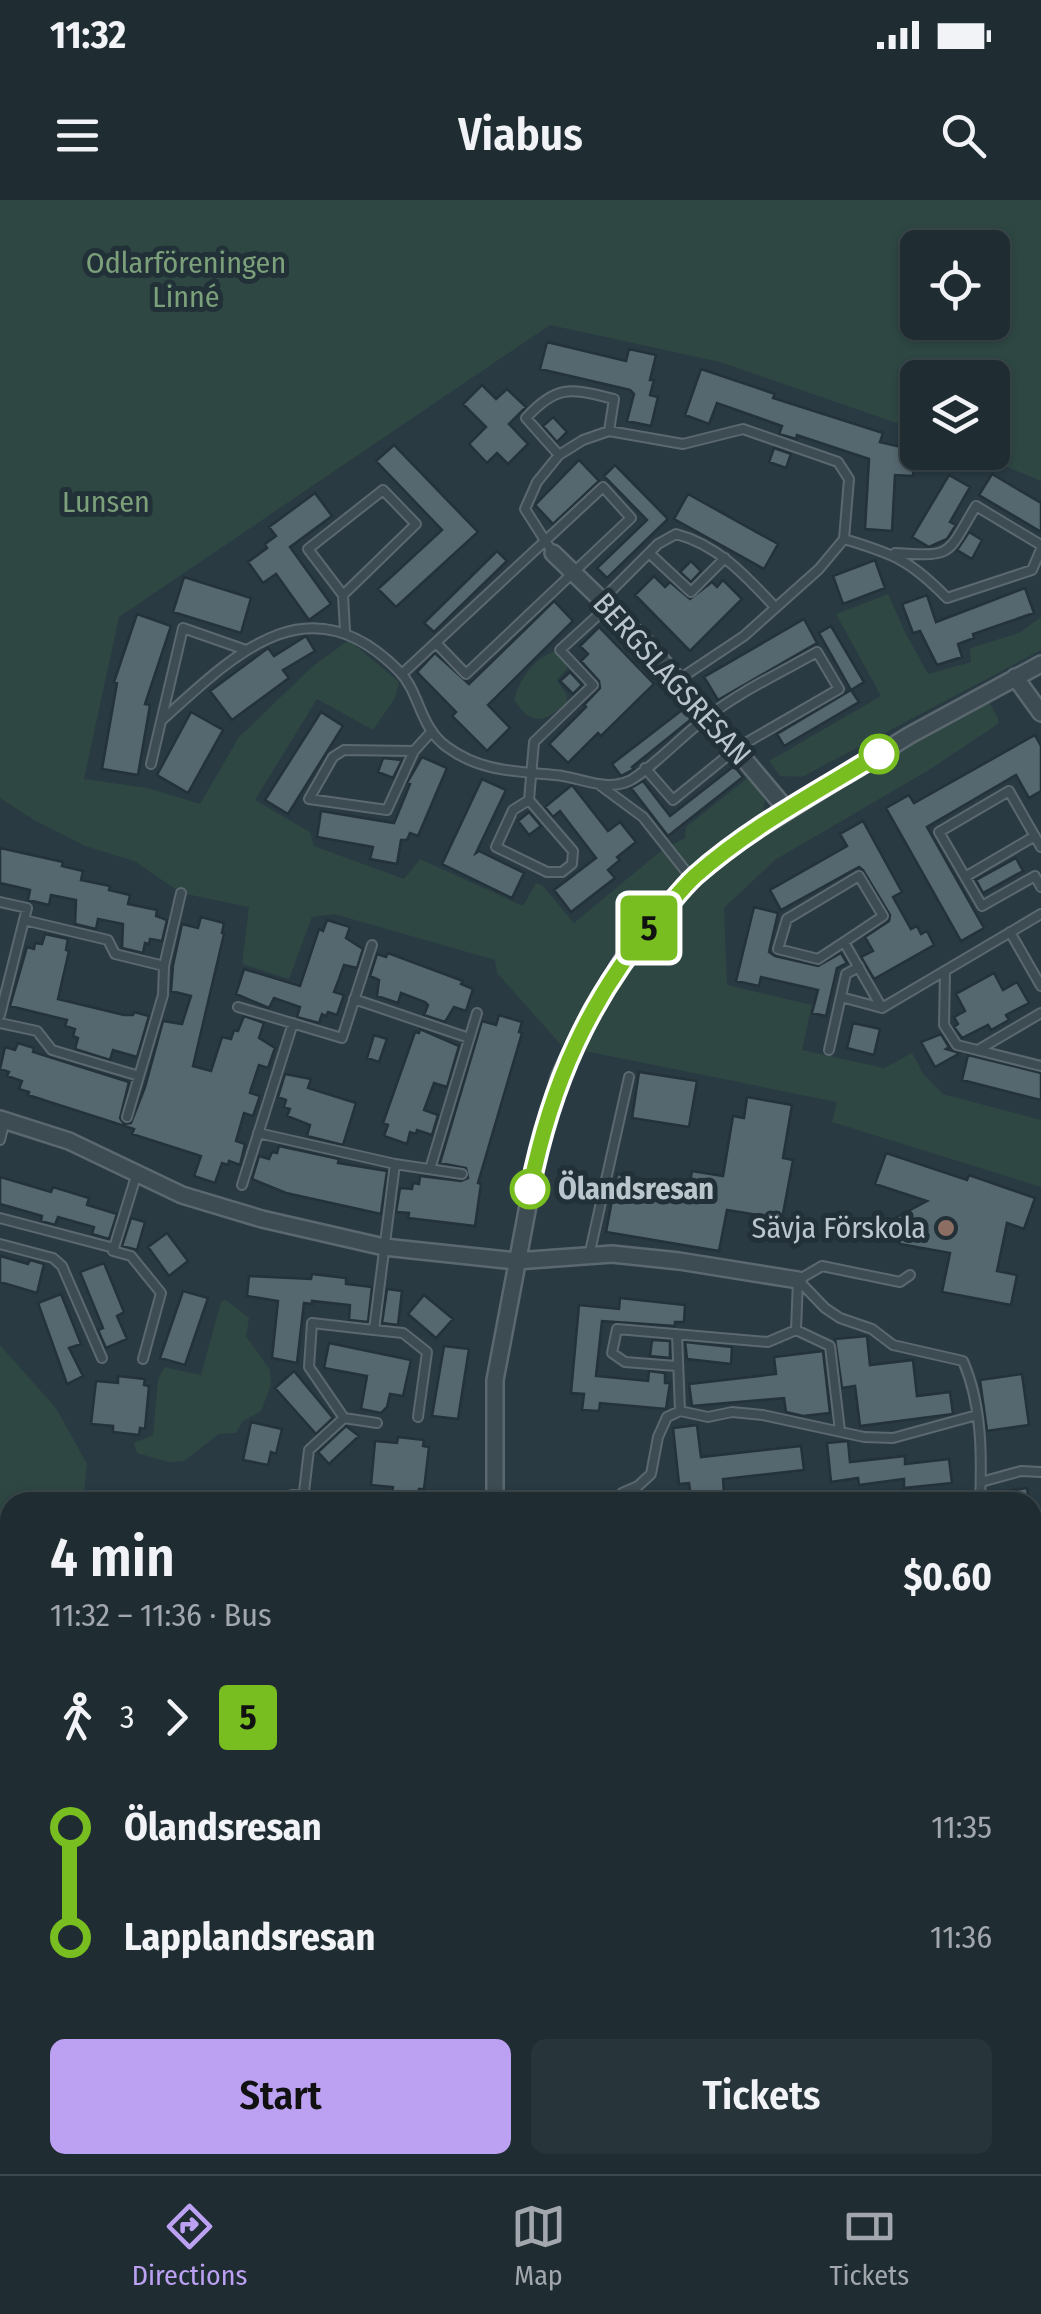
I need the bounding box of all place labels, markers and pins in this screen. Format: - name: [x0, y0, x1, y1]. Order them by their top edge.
- unlabelled marker: [860, 735, 898, 773]
- marker: Ölandsresan: [511, 1170, 549, 1208]
- place label: Ölandsresan: [558, 1170, 714, 1207]
- place label: Sävja Förskola: [752, 1210, 926, 1246]
- marker: Sävja Förskola: [935, 1217, 957, 1239]

